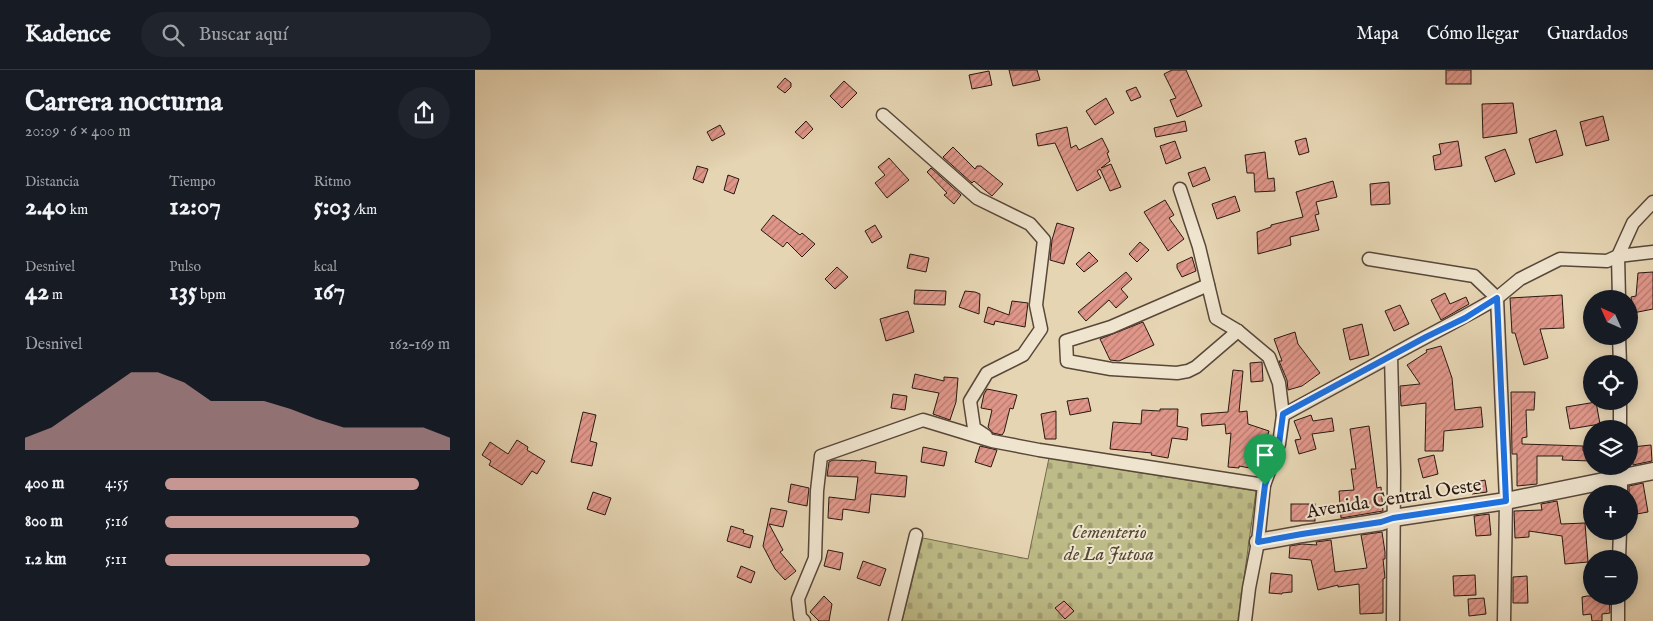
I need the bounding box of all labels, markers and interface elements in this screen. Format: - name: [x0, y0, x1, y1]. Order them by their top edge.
- search box: [141, 12, 491, 57]
- text: Kadence: [25, 19, 111, 50]
- icon: search: [159, 21, 187, 49]
- text: Buscar aquí: [199, 23, 288, 47]
- text: Mapa: [1356, 23, 1399, 46]
- text: Cómo llegar: [1427, 23, 1519, 46]
- text: Guardados: [1547, 23, 1628, 46]
- text: Carrera nocturna: [25, 85, 222, 120]
- button: share: [398, 87, 450, 139]
- text: 20:09 · 6 × 400 m: [25, 122, 131, 142]
- text: Distancia: [25, 173, 79, 191]
- text: Tiempo: [169, 173, 216, 191]
- text: Ritmo: [314, 173, 351, 191]
- text: 2.40: [25, 191, 67, 223]
- text: 12:07: [169, 191, 221, 223]
- text: 5:03: [314, 191, 351, 223]
- text: km: [67, 201, 88, 219]
- text: /km: [351, 201, 377, 219]
- text: Desnivel: [25, 258, 75, 276]
- text: Pulso: [169, 258, 201, 276]
- text: kcal: [314, 258, 337, 276]
- text: 42: [25, 276, 49, 308]
- text: 135: [169, 276, 197, 308]
- text: 167: [314, 276, 345, 308]
- text: m: [49, 286, 63, 304]
- text: bpm: [197, 286, 226, 304]
- north arrow: [1583, 290, 1637, 345]
- map controls: [1583, 290, 1638, 605]
- text: Desnivel: [25, 335, 82, 355]
- text: 162–169 m: [389, 335, 450, 355]
- button: locate: [1583, 355, 1638, 410]
- button: layers: [1583, 420, 1638, 475]
- pin: [1244, 434, 1286, 485]
- icon: arrive: [1251, 441, 1279, 469]
- street label: Avenida Central Oeste: [1304, 473, 1484, 525]
- text: 400 m: [25, 474, 64, 494]
- text: 4:55: [105, 474, 129, 494]
- button: +: [1583, 485, 1638, 540]
- text: 800 m: [25, 512, 63, 532]
- text: 5:16: [105, 512, 128, 532]
- park label: Cementerio de La Jutosa: [1063, 521, 1154, 567]
- text: 1.2 km: [25, 550, 66, 570]
- text: 5:11: [105, 550, 127, 570]
- button: −: [1583, 550, 1638, 605]

